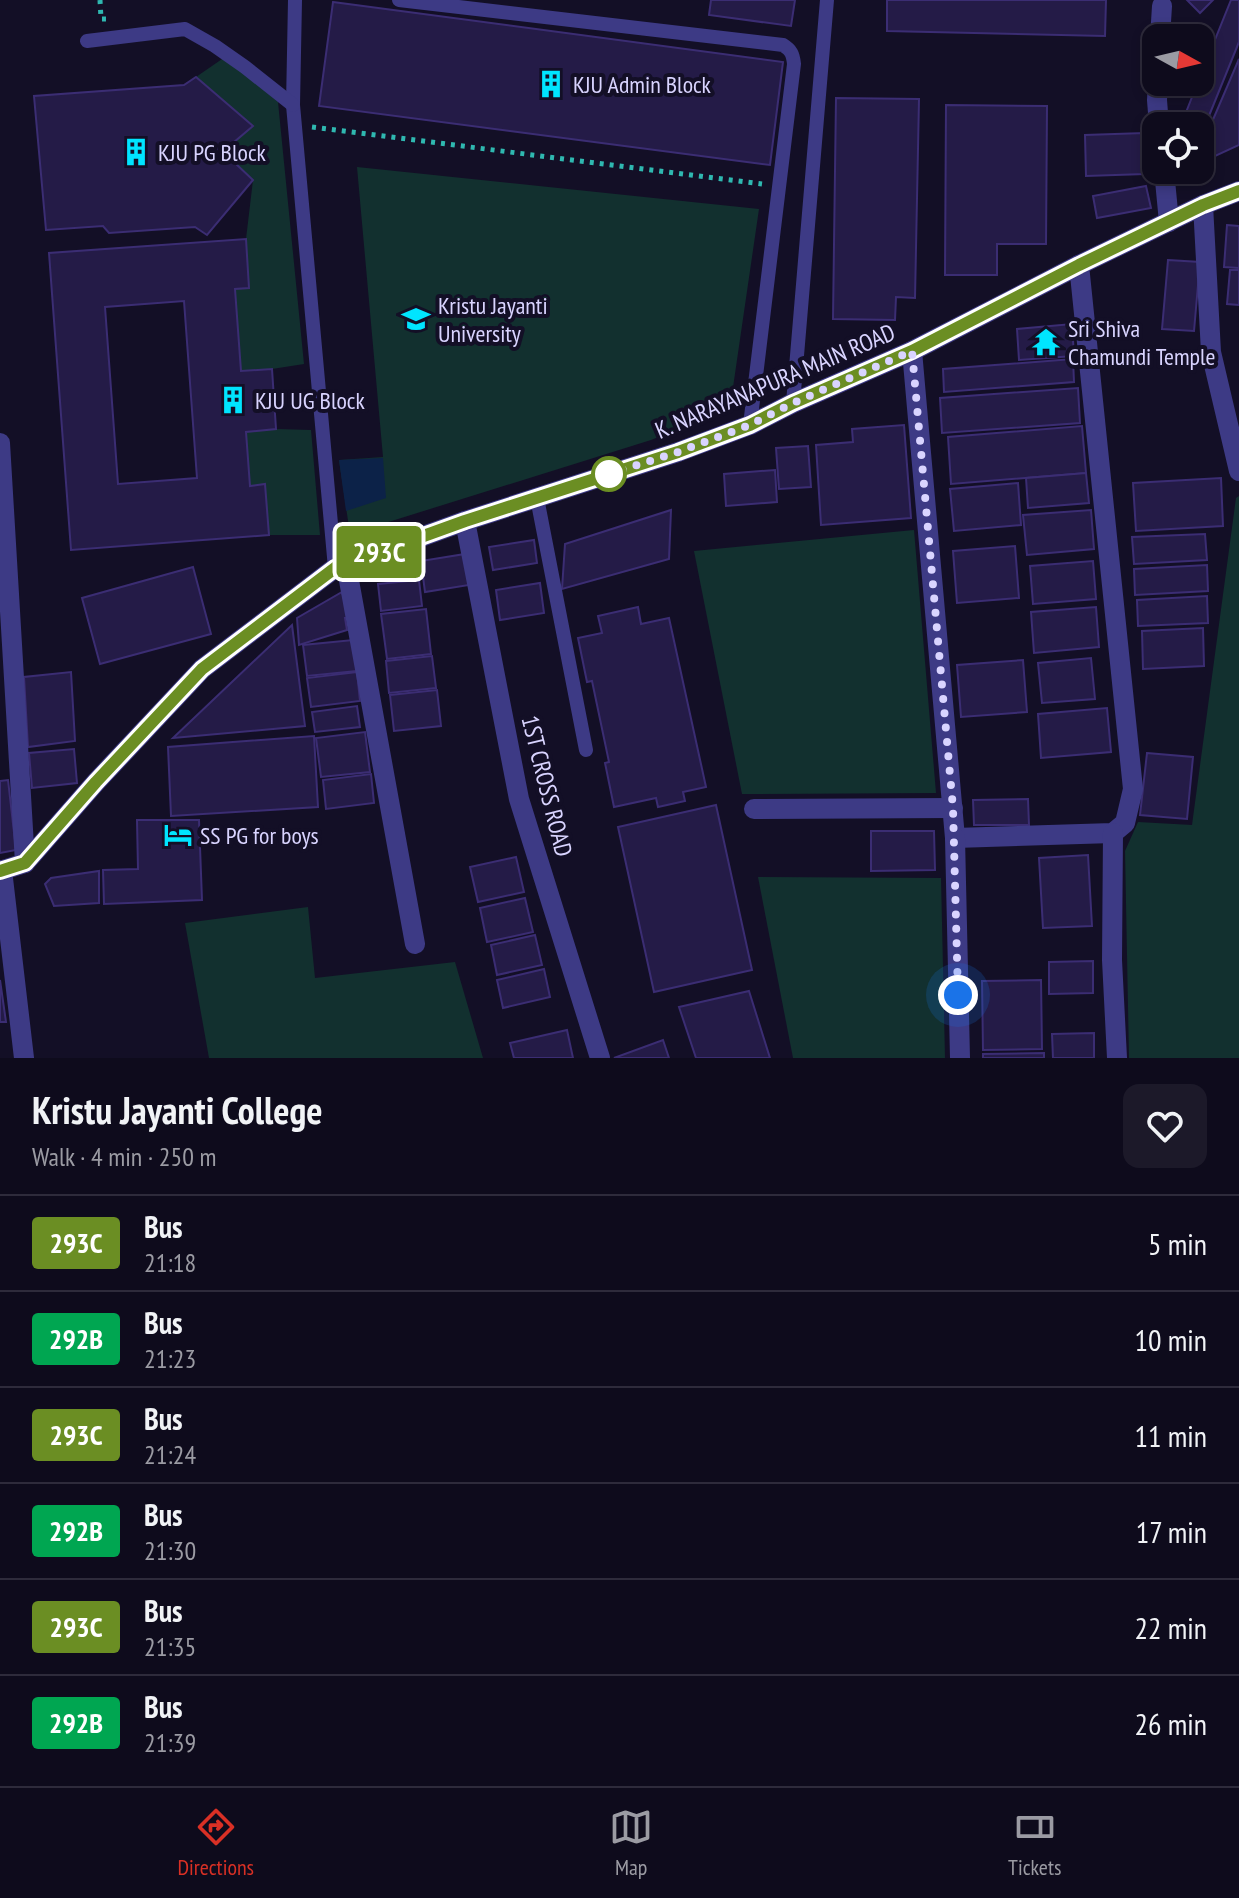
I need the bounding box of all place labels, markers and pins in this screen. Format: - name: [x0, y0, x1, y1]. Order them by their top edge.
- building icon: KJU Admin Block: [536, 69, 566, 99]
- place label: KJU Admin Block: [573, 69, 712, 100]
- building icon: KJU PG Block: [121, 137, 151, 167]
- place label: KJU PG Block: [158, 137, 266, 168]
- place label: Kristu Jayanti University: [438, 290, 548, 349]
- school or university icon: Kristu Jayanti University: [401, 304, 431, 334]
- place label: Sri Shiva Chamundi Temple: [1068, 313, 1216, 372]
- temple icon: Sri Shiva Chamundi Temple: [1031, 327, 1061, 357]
- building icon: KJU UG Block: [218, 385, 248, 415]
- place label: KJU UG Block: [255, 385, 365, 416]
- unlabelled marker: [592, 457, 626, 491]
- hotel icon: SS PG for boys: [163, 820, 193, 850]
- place label: SS PG for boys: [200, 820, 319, 851]

